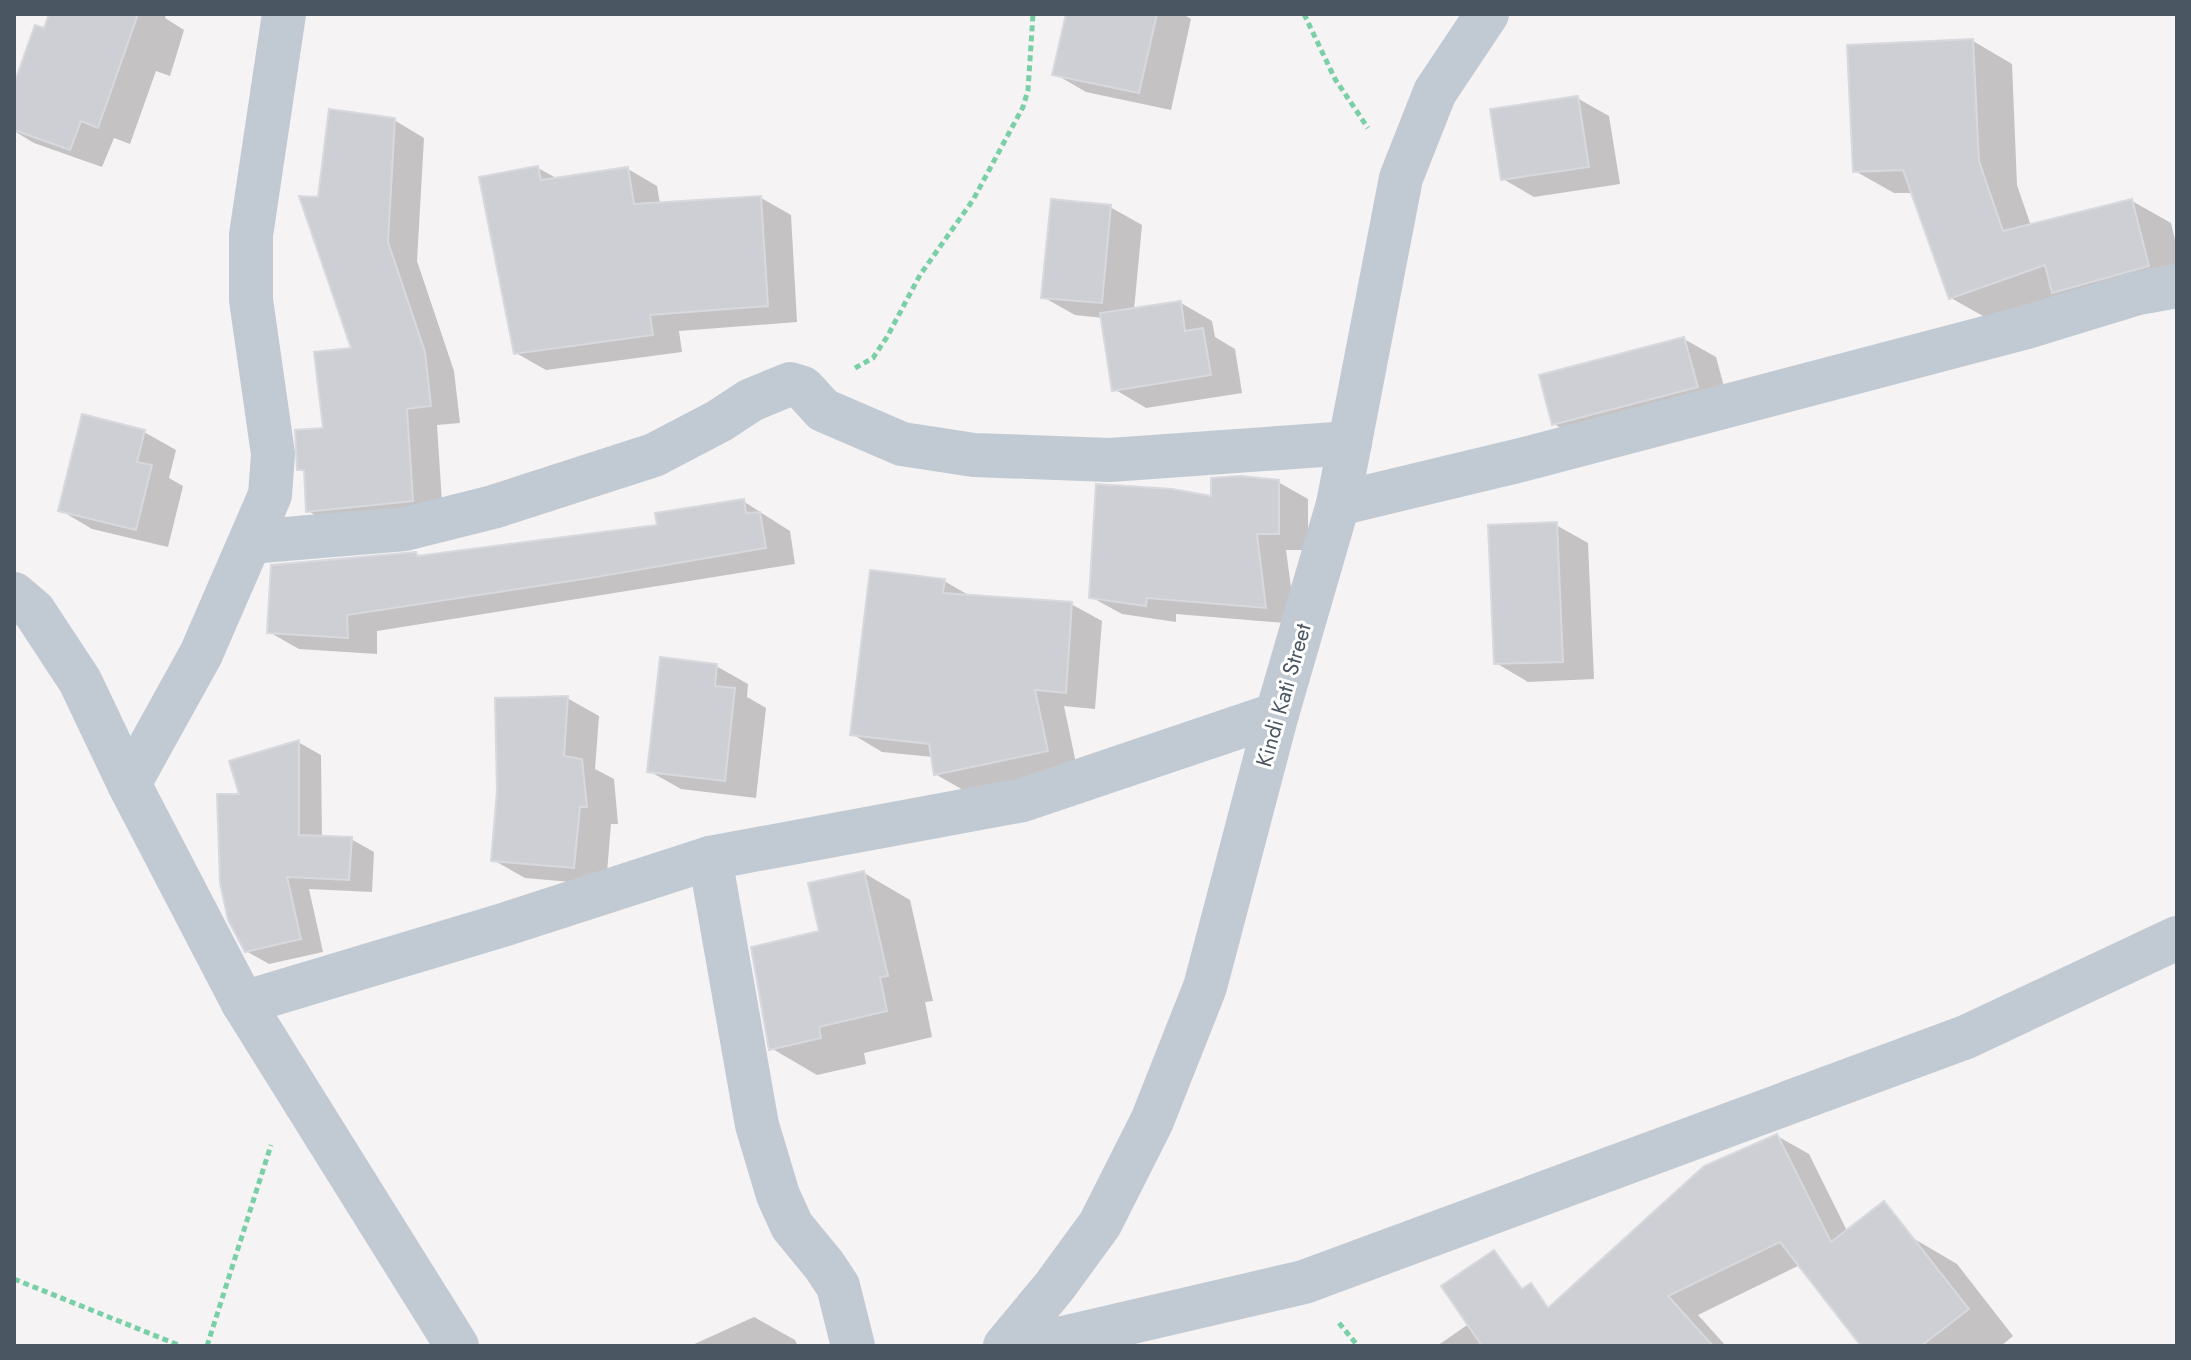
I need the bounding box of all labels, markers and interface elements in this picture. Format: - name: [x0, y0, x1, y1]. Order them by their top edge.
- street label: Kindi Kati Street: [1247, 619, 1319, 770]

